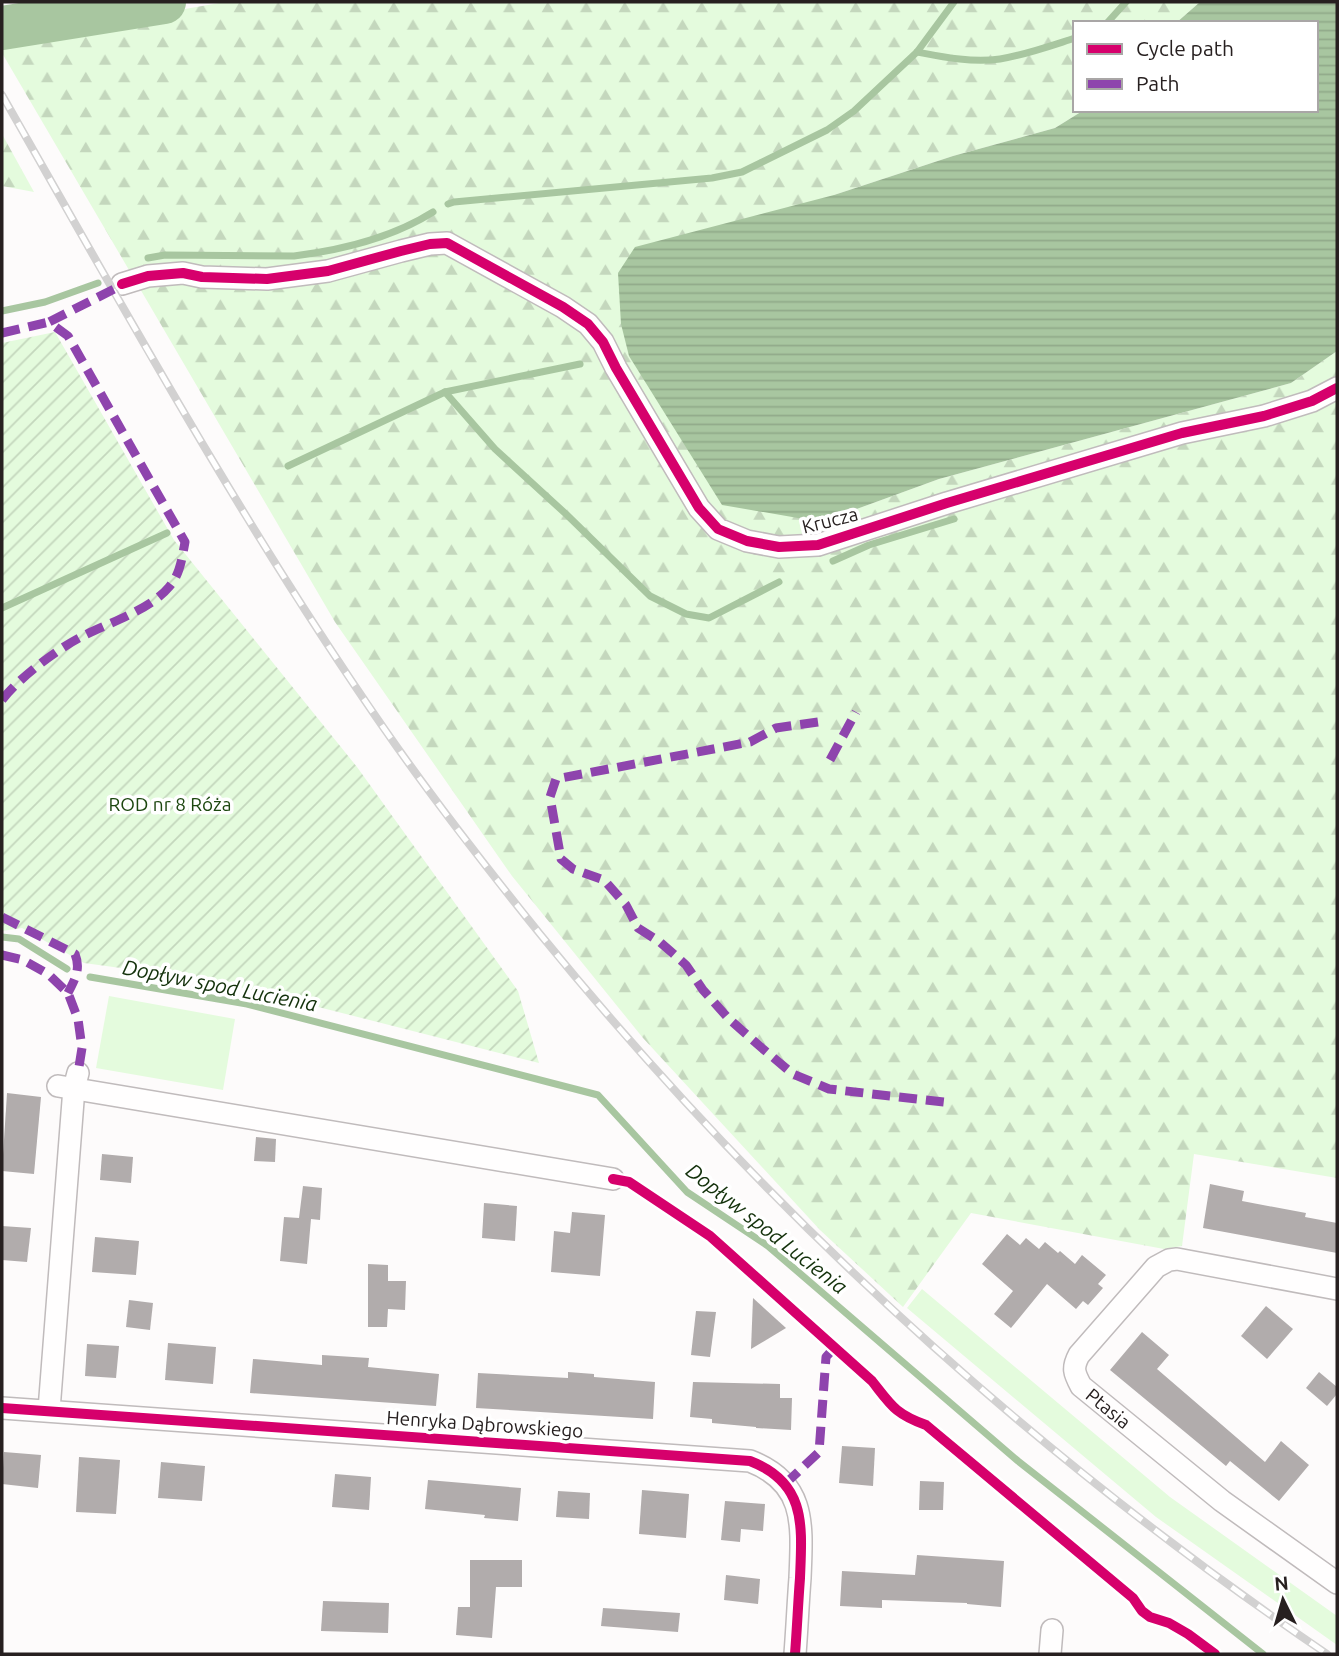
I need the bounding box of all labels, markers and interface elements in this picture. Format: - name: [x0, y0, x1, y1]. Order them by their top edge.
- legend: [1073, 21, 1318, 112]
- text: Cycle path: [1136, 36, 1234, 60]
- text: Path: [1136, 71, 1179, 95]
- street label: Krucza: [800, 502, 860, 538]
- park label: ROD nr 8 Róża: [108, 793, 232, 815]
- water label: Dopływ spod Lucienia: [121, 954, 319, 1016]
- water label: Dopływ spod Lucienia: [682, 1158, 852, 1298]
- street label: Ptasia: [1082, 1384, 1135, 1433]
- street label: Henryka Dąbrowskiego: [386, 1406, 584, 1442]
- north arrow: [1248, 1565, 1318, 1635]
- text: N: [1273, 1571, 1290, 1595]

